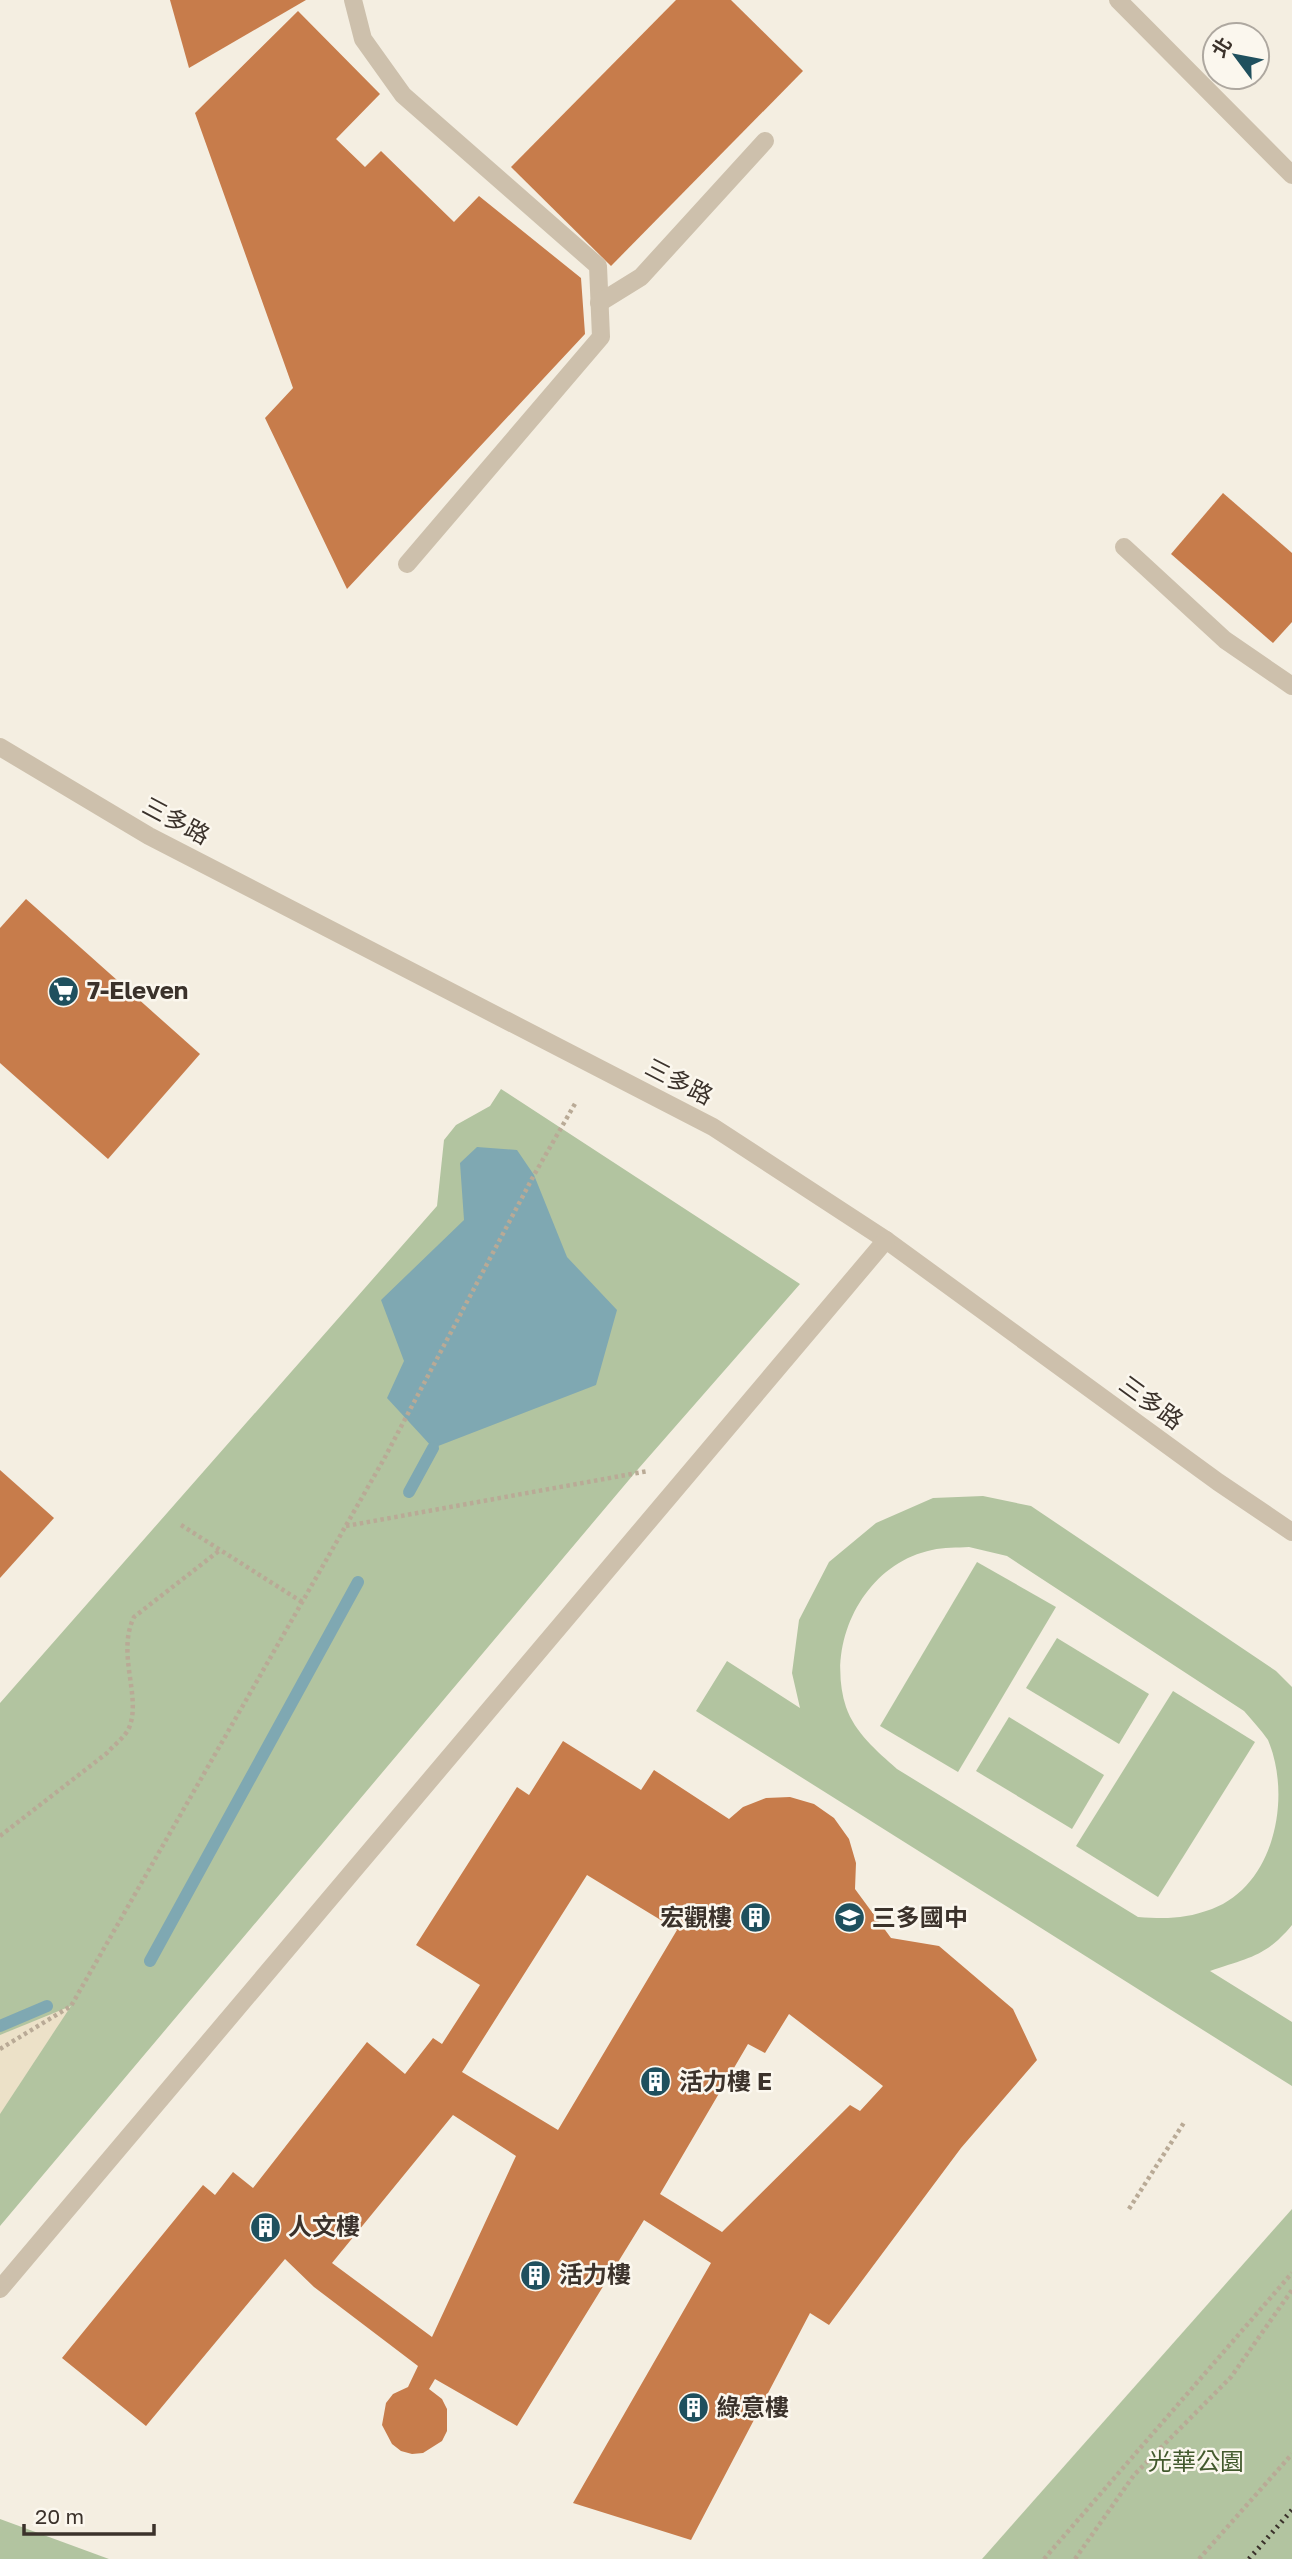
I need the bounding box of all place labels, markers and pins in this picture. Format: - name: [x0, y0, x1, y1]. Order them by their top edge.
- supermarket icon: 7-Eleven: [47, 974, 81, 1008]
- place label: 7-Eleven: [87, 975, 188, 1004]
- building icon: 宏觀樓: [738, 1901, 772, 1935]
- school or university icon: 三多國中: [832, 1901, 866, 1935]
- place label: 宏觀樓: [660, 1902, 732, 1931]
- place label: 三多國中: [872, 1902, 968, 1931]
- building icon: 活力樓 E: [639, 2065, 673, 2099]
- place label: 活力樓 E: [679, 2066, 772, 2095]
- building icon: 人文樓: [248, 2210, 282, 2244]
- place label: 人文樓: [288, 2211, 360, 2240]
- building icon: 活力樓: [519, 2258, 553, 2292]
- place label: 活力樓: [559, 2259, 631, 2288]
- building icon: 綠意樓: [677, 2391, 711, 2425]
- place label: 綠意樓: [717, 2392, 789, 2421]

